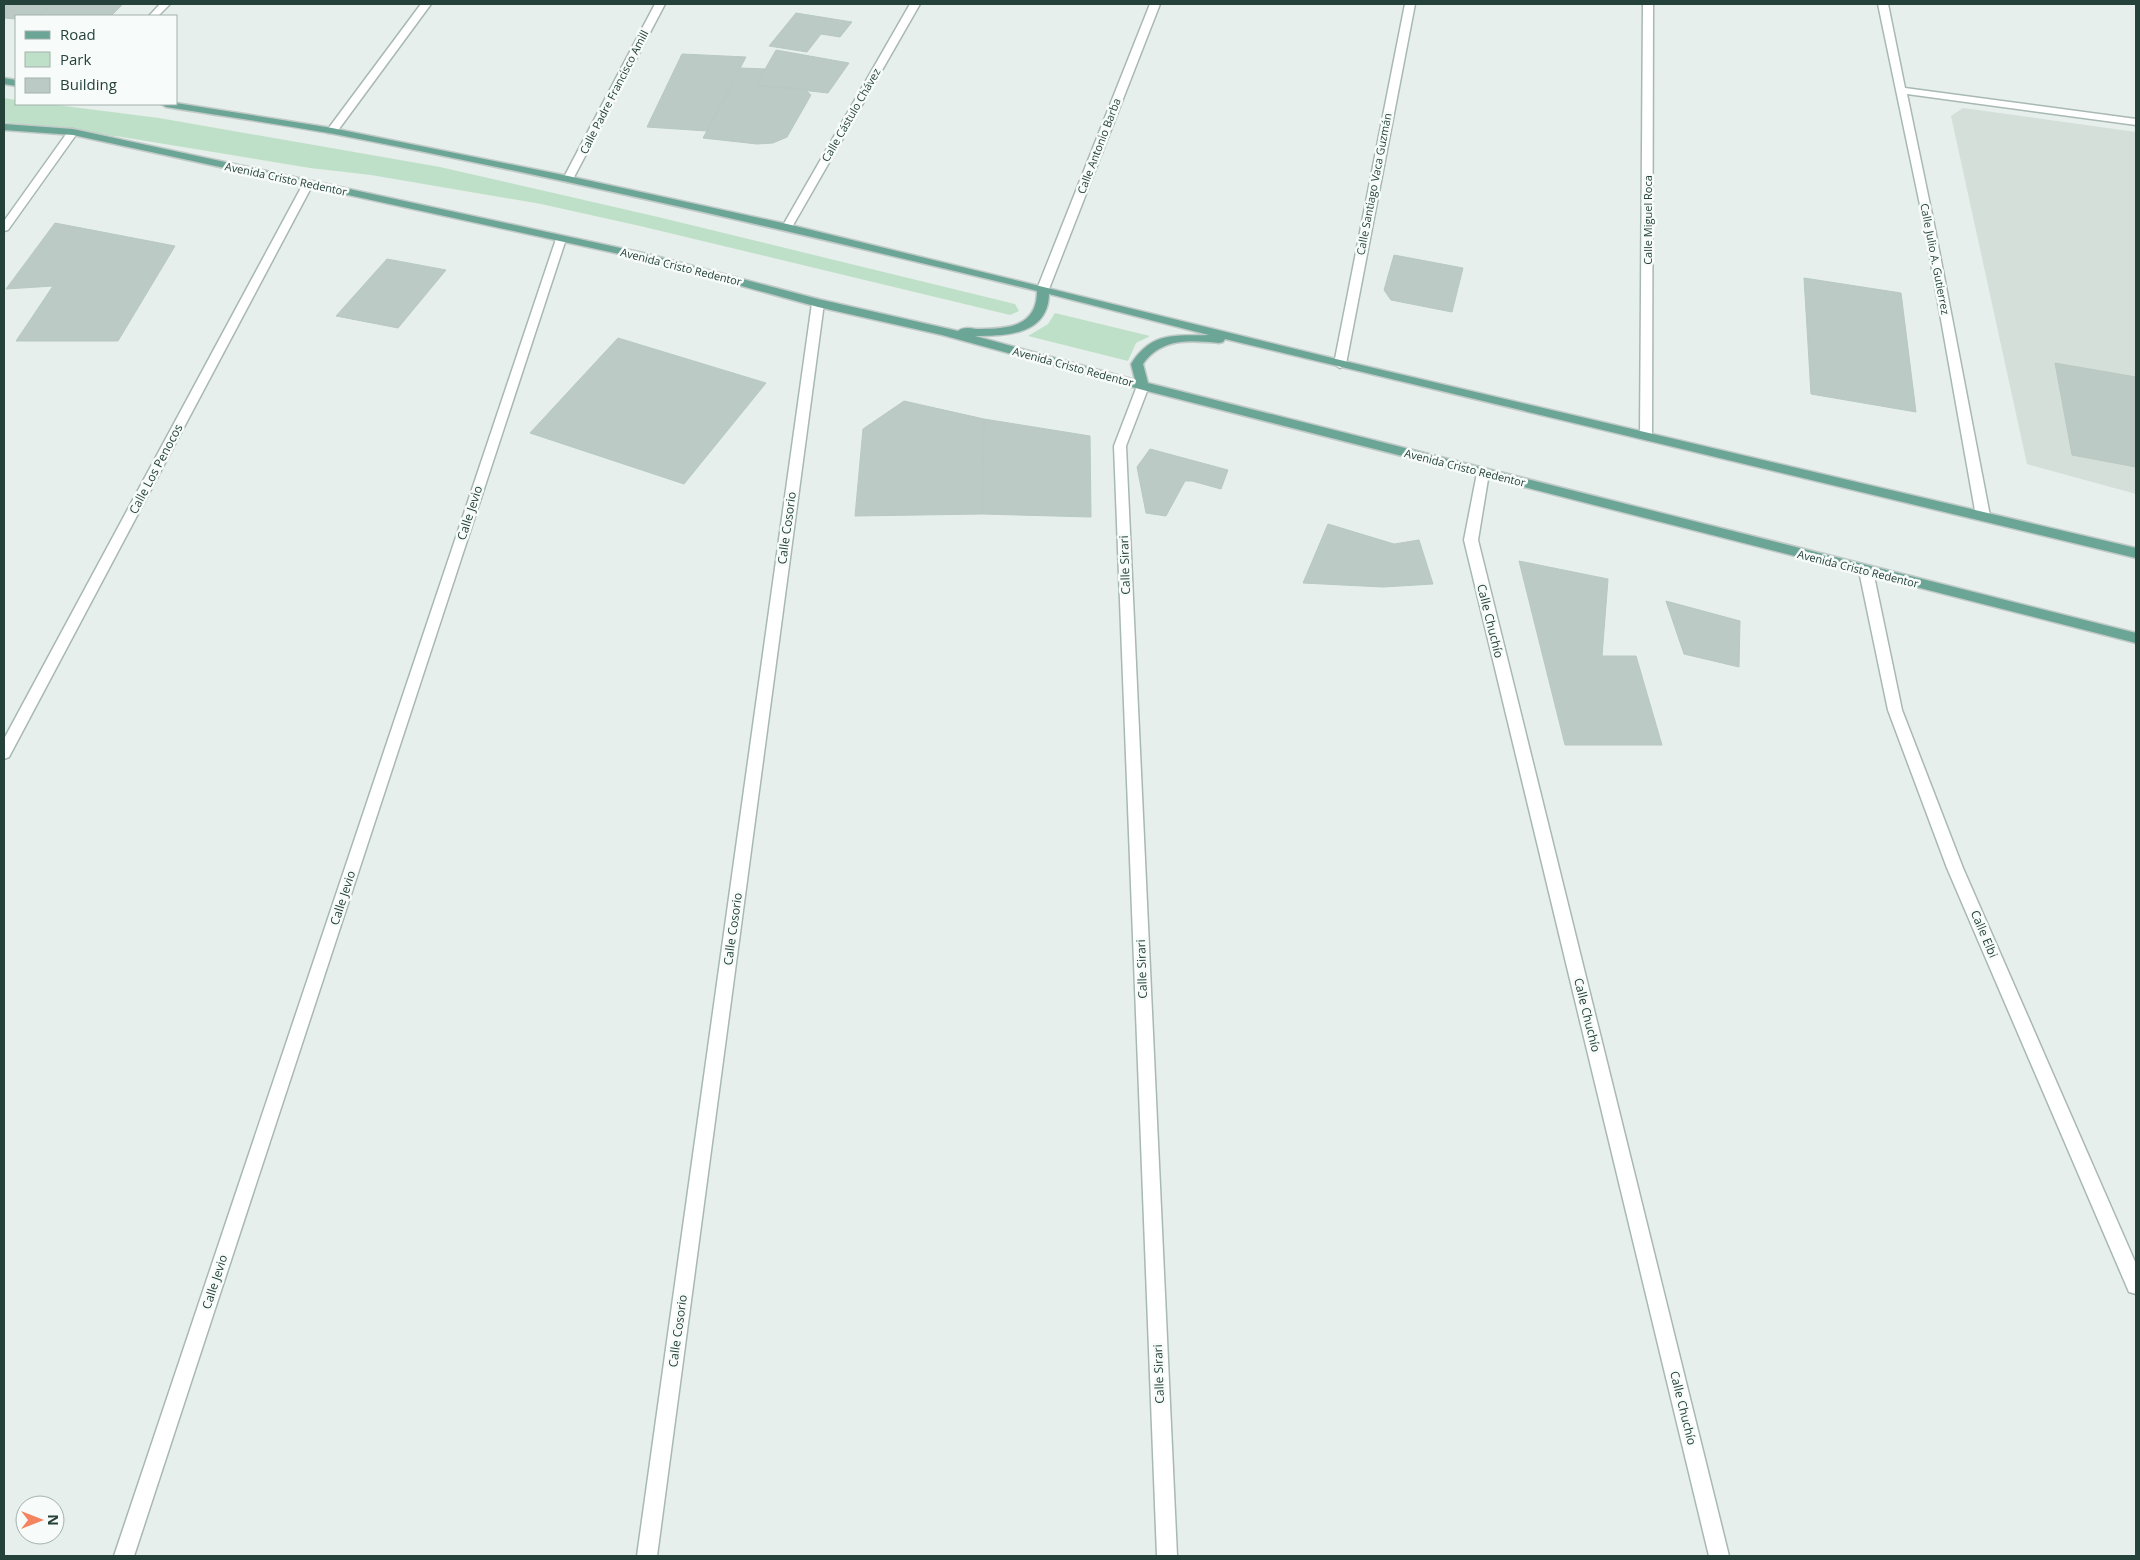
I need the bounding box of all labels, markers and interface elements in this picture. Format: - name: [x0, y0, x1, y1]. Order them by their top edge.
- legend: [15, 15, 178, 105]
- text: Road: [60, 24, 96, 44]
- street label: Calle Padre Francisco Amill: [576, 27, 651, 156]
- text: Park: [60, 49, 91, 69]
- street label: Calle Cástulo Chávez: [818, 65, 883, 164]
- text: Building: [60, 74, 117, 94]
- street label: Calle Antonio Barba: [1073, 96, 1124, 196]
- street label: Calle Santiago Vaca Guzmán: [1352, 111, 1395, 256]
- street label: Avenida Cristo Redentor: [224, 158, 349, 199]
- street label: Calle Miguel Roca: [1640, 175, 1655, 265]
- street label: Calle Julio A. Gutierrez: [1917, 202, 1954, 316]
- street label: Avenida Cristo Redentor: [619, 244, 744, 289]
- street label: Avenida Cristo Redentor: [1011, 343, 1136, 390]
- street label: Calle Los Penocos: [125, 421, 187, 517]
- street label: Avenida Cristo Redentor: [1403, 445, 1528, 490]
- street label: Calle Jevio: [453, 483, 486, 542]
- street label: Calle Cosorio: [773, 491, 800, 565]
- street label: Calle Sirari: [1115, 535, 1134, 595]
- street label: Avenida Cristo Redentor: [1796, 546, 1921, 591]
- street label: Calle Chuchío: [1473, 582, 1508, 660]
- street label: Calle Jevio: [326, 868, 359, 927]
- street label: Calle Cosorio: [719, 892, 746, 966]
- street label: Calle Elbi: [1967, 907, 2002, 960]
- street label: Calle Sirari: [1132, 939, 1151, 999]
- street label: Calle Chuchío: [1570, 976, 1605, 1054]
- street label: Calle Jevio: [198, 1252, 231, 1311]
- street label: Calle Cosorio: [664, 1294, 691, 1368]
- street label: Calle Sirari: [1149, 1344, 1168, 1404]
- street label: Calle Chuchío: [1666, 1369, 1701, 1447]
- north arrow: [15, 1495, 65, 1545]
- text: N: [44, 1514, 63, 1526]

